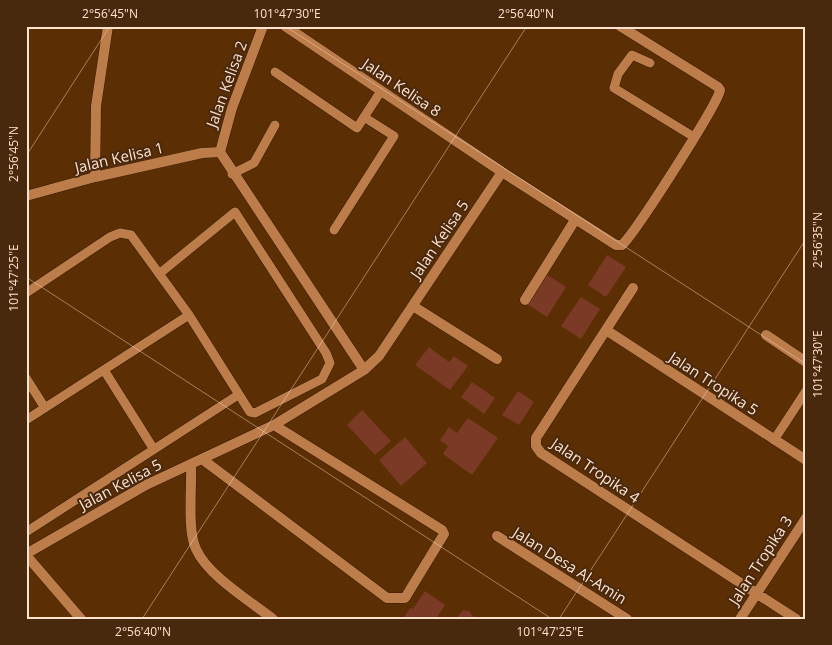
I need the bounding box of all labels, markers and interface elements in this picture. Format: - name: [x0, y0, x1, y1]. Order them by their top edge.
- text: 2°56'45"N: [82, 5, 138, 22]
- text: 101°47'30"E: [253, 5, 321, 22]
- text: 2°56'40"N: [498, 5, 554, 22]
- street label: Jalan Kelisa 2: [200, 38, 251, 132]
- street label: Jalan Kelisa 8: [357, 52, 445, 121]
- text: 2°56'45"N: [5, 126, 22, 182]
- street label: Jalan Kelisa 1: [71, 137, 165, 177]
- street label: Jalan Kelisa 5: [404, 196, 473, 284]
- text: 2°56'35"N: [809, 212, 826, 268]
- text: 101°47'25"E: [5, 244, 22, 312]
- text: 101°47'30"E: [809, 330, 826, 398]
- street label: Jalan Tropika 5: [664, 346, 762, 419]
- street label: Jalan Tropika 4: [546, 432, 644, 507]
- street label: Jalan Kelisa 5: [73, 454, 165, 515]
- street label: Jalan Tropika 3: [723, 512, 796, 610]
- street label: Jalan Desa Al-Amin: [508, 521, 631, 608]
- text: 2°56'40"N: [115, 623, 171, 640]
- text: 101°47'25"E: [516, 623, 584, 640]

